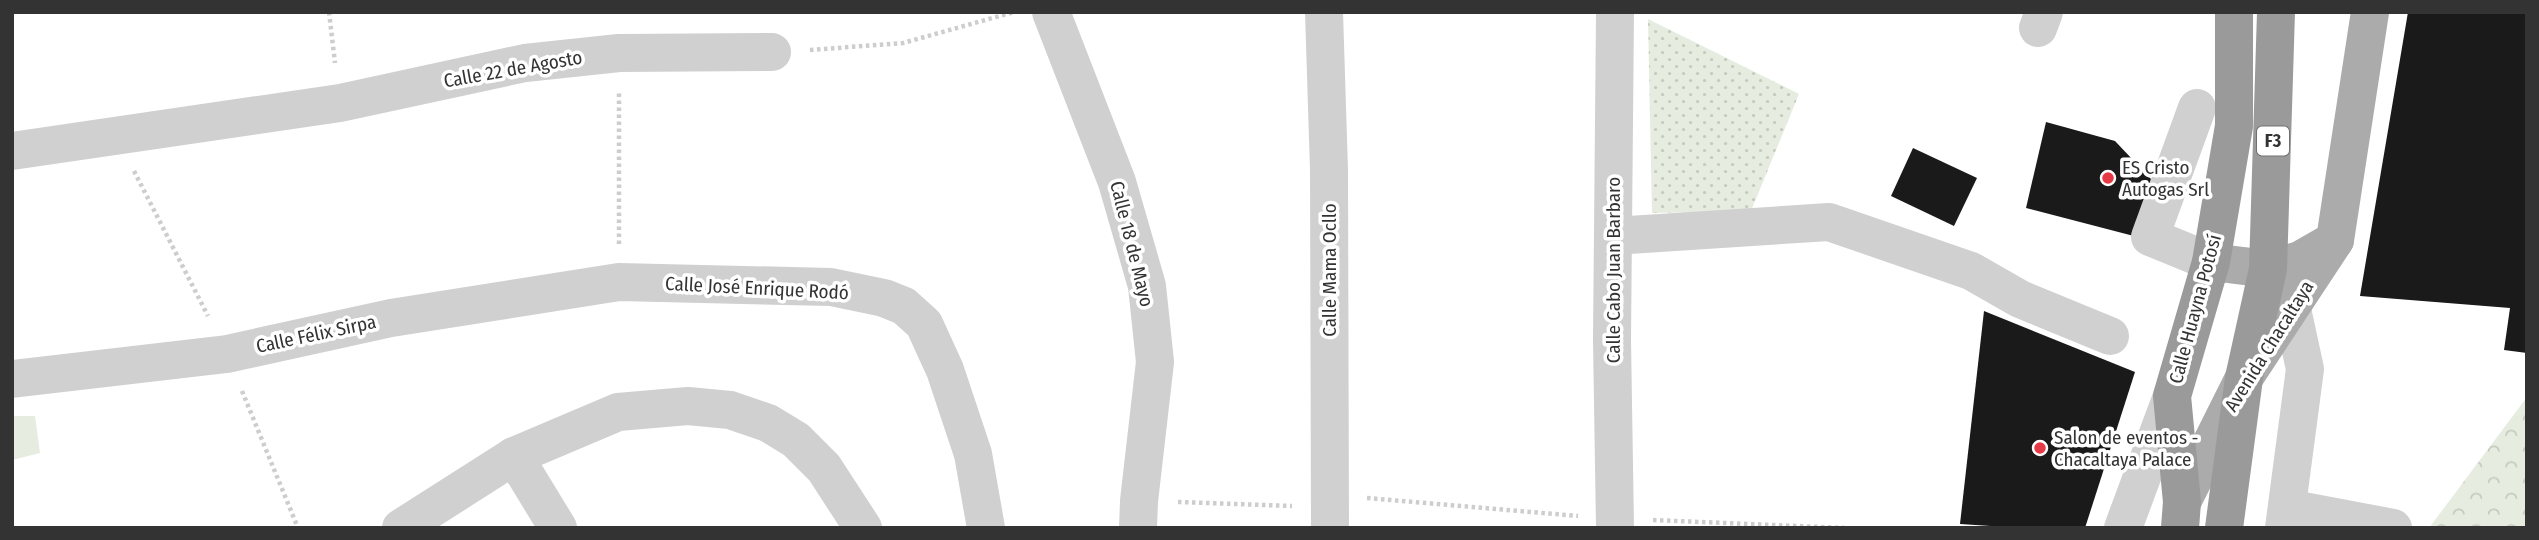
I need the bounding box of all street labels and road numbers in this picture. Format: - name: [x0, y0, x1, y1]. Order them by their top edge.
- street label: Calle 22 de Agosto: [442, 45, 584, 93]
- road number: F3: [2257, 126, 2289, 156]
- street label: Calle Cabo Juan Barbaro: [1602, 177, 1625, 363]
- street label: Calle 18 de Mayo: [1105, 179, 1159, 309]
- street label: Calle Mama Ocllo: [1318, 203, 1341, 337]
- street label: Calle Huayna Potosí: [2164, 232, 2226, 386]
- street label: Calle José Enrique Rodó: [665, 272, 849, 304]
- street label: Avenida Chacaltaya: [2219, 276, 2319, 416]
- street label: Calle Félix Sirpa: [254, 310, 378, 358]

